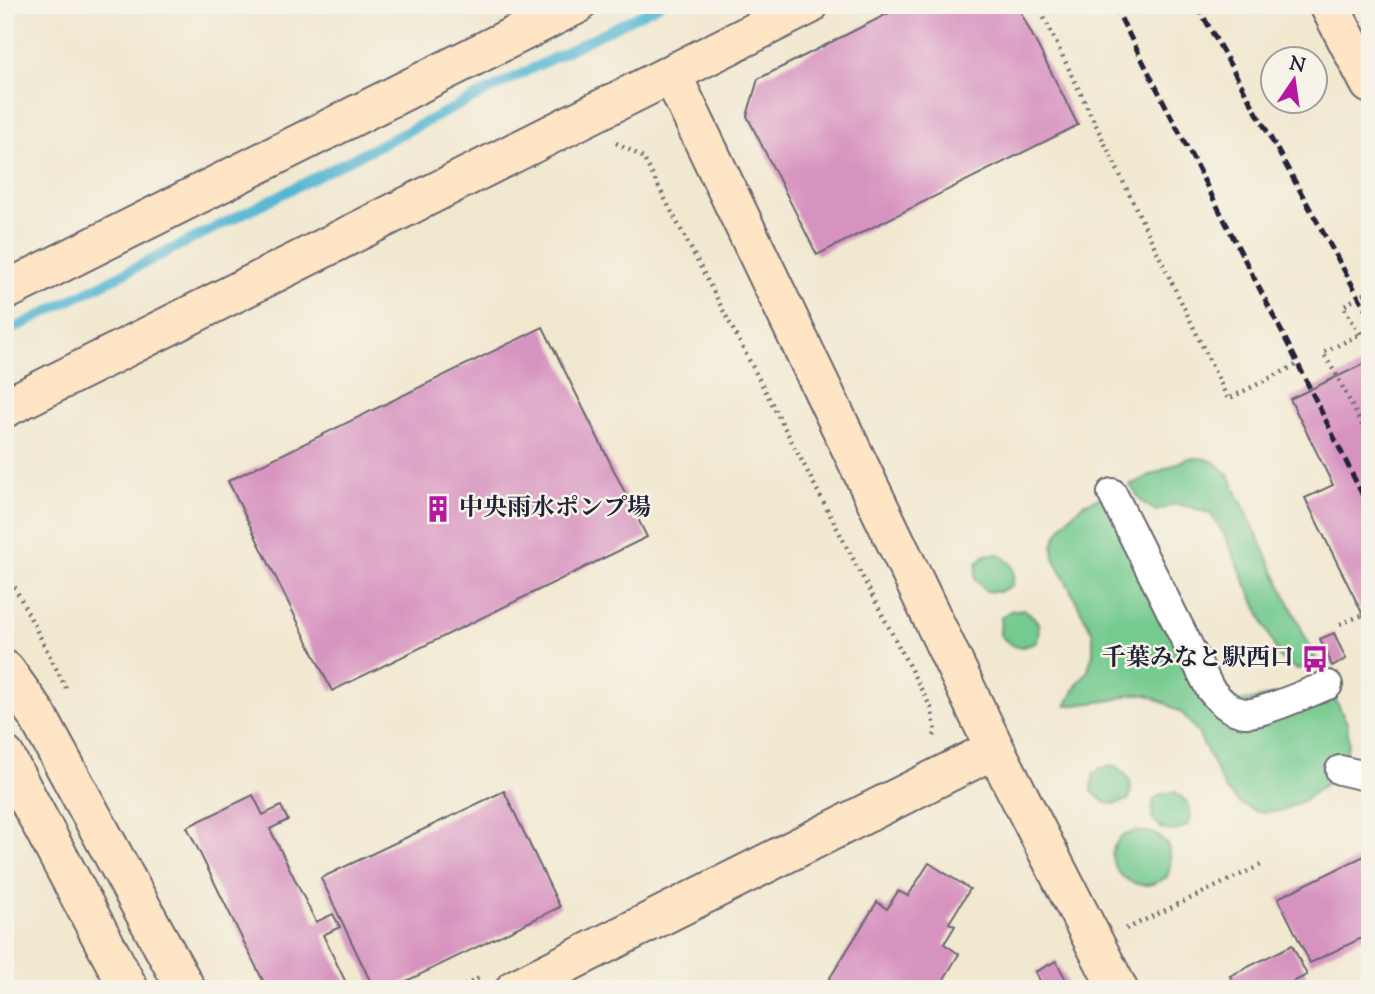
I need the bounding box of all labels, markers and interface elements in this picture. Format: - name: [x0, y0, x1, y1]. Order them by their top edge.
- north arrow: [1260, 46, 1330, 116]
- text: N: [1287, 51, 1308, 81]
- place label: 中央雨水ポンプ場: [459, 492, 651, 526]
- building icon: 中央雨水ポンプ場: [423, 494, 453, 524]
- place label: 千葉みなと駅西口: [1102, 642, 1294, 676]
- bus stop icon: 千葉みなと駅西口: [1300, 644, 1330, 674]

